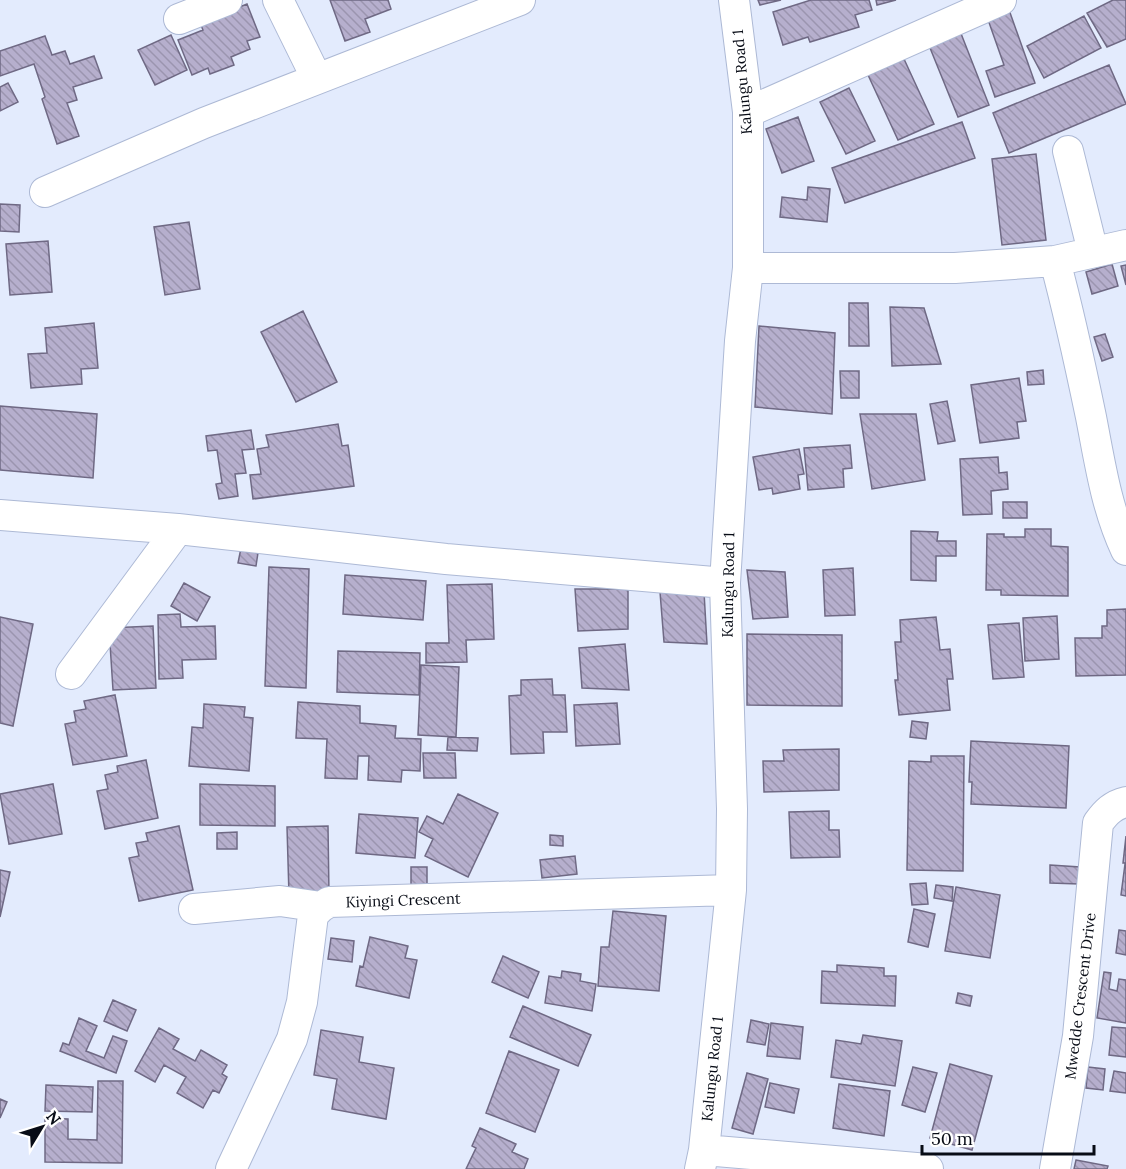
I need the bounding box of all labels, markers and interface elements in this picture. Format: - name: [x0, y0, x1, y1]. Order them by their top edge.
- street label: Kalungu Road 1: [728, 29, 756, 135]
- street label: Kalungu Road 1: [718, 532, 738, 638]
- street label: Kiyingi Crescent: [345, 888, 461, 912]
- street label: Mwedde Crescent Drive: [1060, 912, 1100, 1080]
- street label: Kalungu Road 1: [697, 1016, 727, 1122]
- north arrow: [12, 1097, 72, 1157]
- text: N: [42, 1107, 66, 1129]
- scale bar: [922, 1118, 1094, 1156]
- text: 50 m: [931, 1127, 973, 1150]

